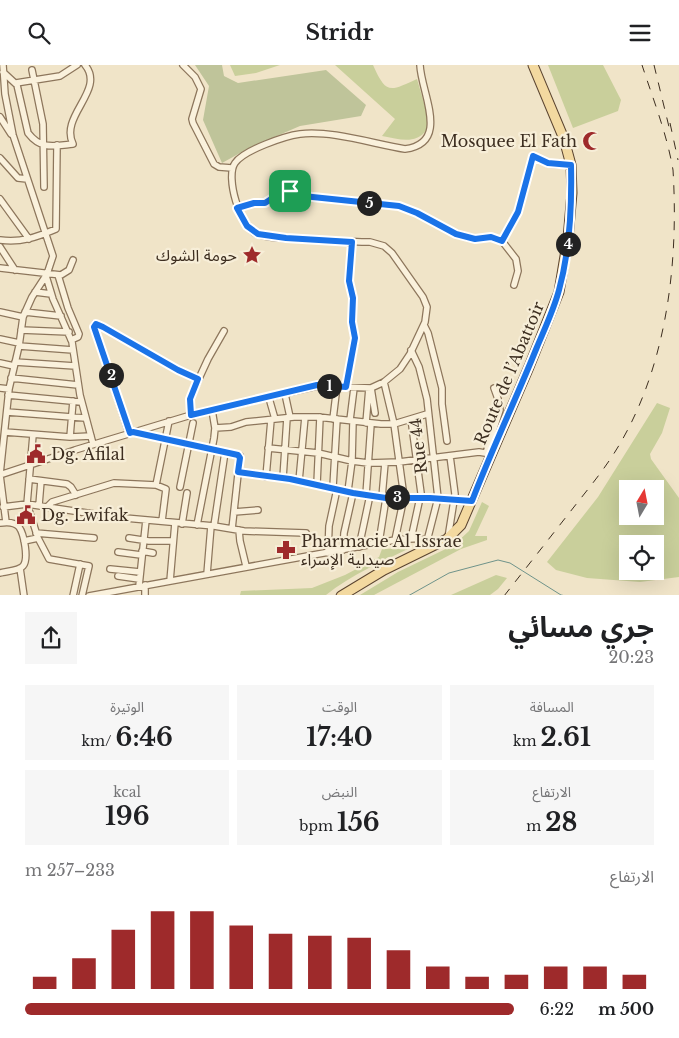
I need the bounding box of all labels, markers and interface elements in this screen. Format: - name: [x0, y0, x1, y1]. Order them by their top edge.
- icon: search: [25, 19, 53, 47]
- text: Stridr: [306, 19, 374, 46]
- icon: menu: [626, 19, 654, 47]
- mosque icon: Mosquee El Fath: [581, 130, 603, 152]
- place label: Mosquee El Fath: [441, 131, 577, 151]
- pin: [269, 170, 311, 212]
- icon: arrive: [276, 177, 304, 205]
- pin: 5: [356, 191, 382, 215]
- text: 5: [365, 194, 374, 212]
- pin: 4: [556, 231, 580, 257]
- text: 4: [564, 235, 573, 253]
- place icon: حومة الشوك: [241, 244, 263, 266]
- place label: حومة الشوك: [156, 245, 237, 265]
- street label: Route de l’Abattoir: [470, 298, 548, 448]
- pin: 2: [98, 363, 124, 387]
- text: 2: [107, 366, 116, 384]
- pin: 1: [316, 373, 342, 399]
- text: 1: [326, 377, 333, 395]
- street label: Rue 44: [405, 417, 431, 475]
- public building icon: Dg. Afilal: [25, 443, 47, 465]
- place label: Dg. Afilal: [51, 444, 125, 464]
- north arrow: [619, 480, 664, 525]
- map controls: [619, 480, 664, 580]
- pin: 3: [384, 485, 410, 509]
- text: 3: [393, 488, 402, 506]
- public building icon: Dg. Lwifak: [15, 504, 37, 526]
- place label: Dg. Lwifak: [41, 505, 129, 525]
- place label: Pharmacie Al Issrae صيدلية الإسراء: [301, 531, 462, 570]
- button: locate: [619, 535, 664, 580]
- pharmacy icon: Pharmacie Al Issrae صيدلية الإسراء: [275, 539, 297, 561]
- text: جري مسائي: [508, 610, 654, 645]
- button: share: [25, 612, 77, 664]
- text: 20:23: [608, 647, 654, 667]
- text: الوتيرة: [110, 698, 144, 716]
- text: الوقت: [322, 698, 357, 716]
- text: المسافة: [530, 698, 574, 716]
- text: 6:46: [116, 722, 173, 753]
- text: 17:40: [306, 722, 373, 753]
- text: 2.61: [541, 722, 591, 753]
- text: /km: [81, 732, 116, 750]
- text: km: [513, 732, 541, 750]
- text: kcal: [113, 783, 141, 801]
- text: النبض: [322, 783, 357, 801]
- text: الارتفاع: [533, 783, 571, 801]
- text: 196: [105, 801, 149, 832]
- text: 156: [337, 807, 380, 838]
- text: 28: [545, 807, 577, 838]
- text: bpm: [299, 817, 337, 835]
- text: m: [526, 817, 545, 835]
- text: 233–257 m: [25, 860, 115, 880]
- text: الارتفاع: [610, 866, 654, 886]
- text: 6:22: [539, 999, 574, 1019]
- text: 500 m: [598, 999, 654, 1019]

